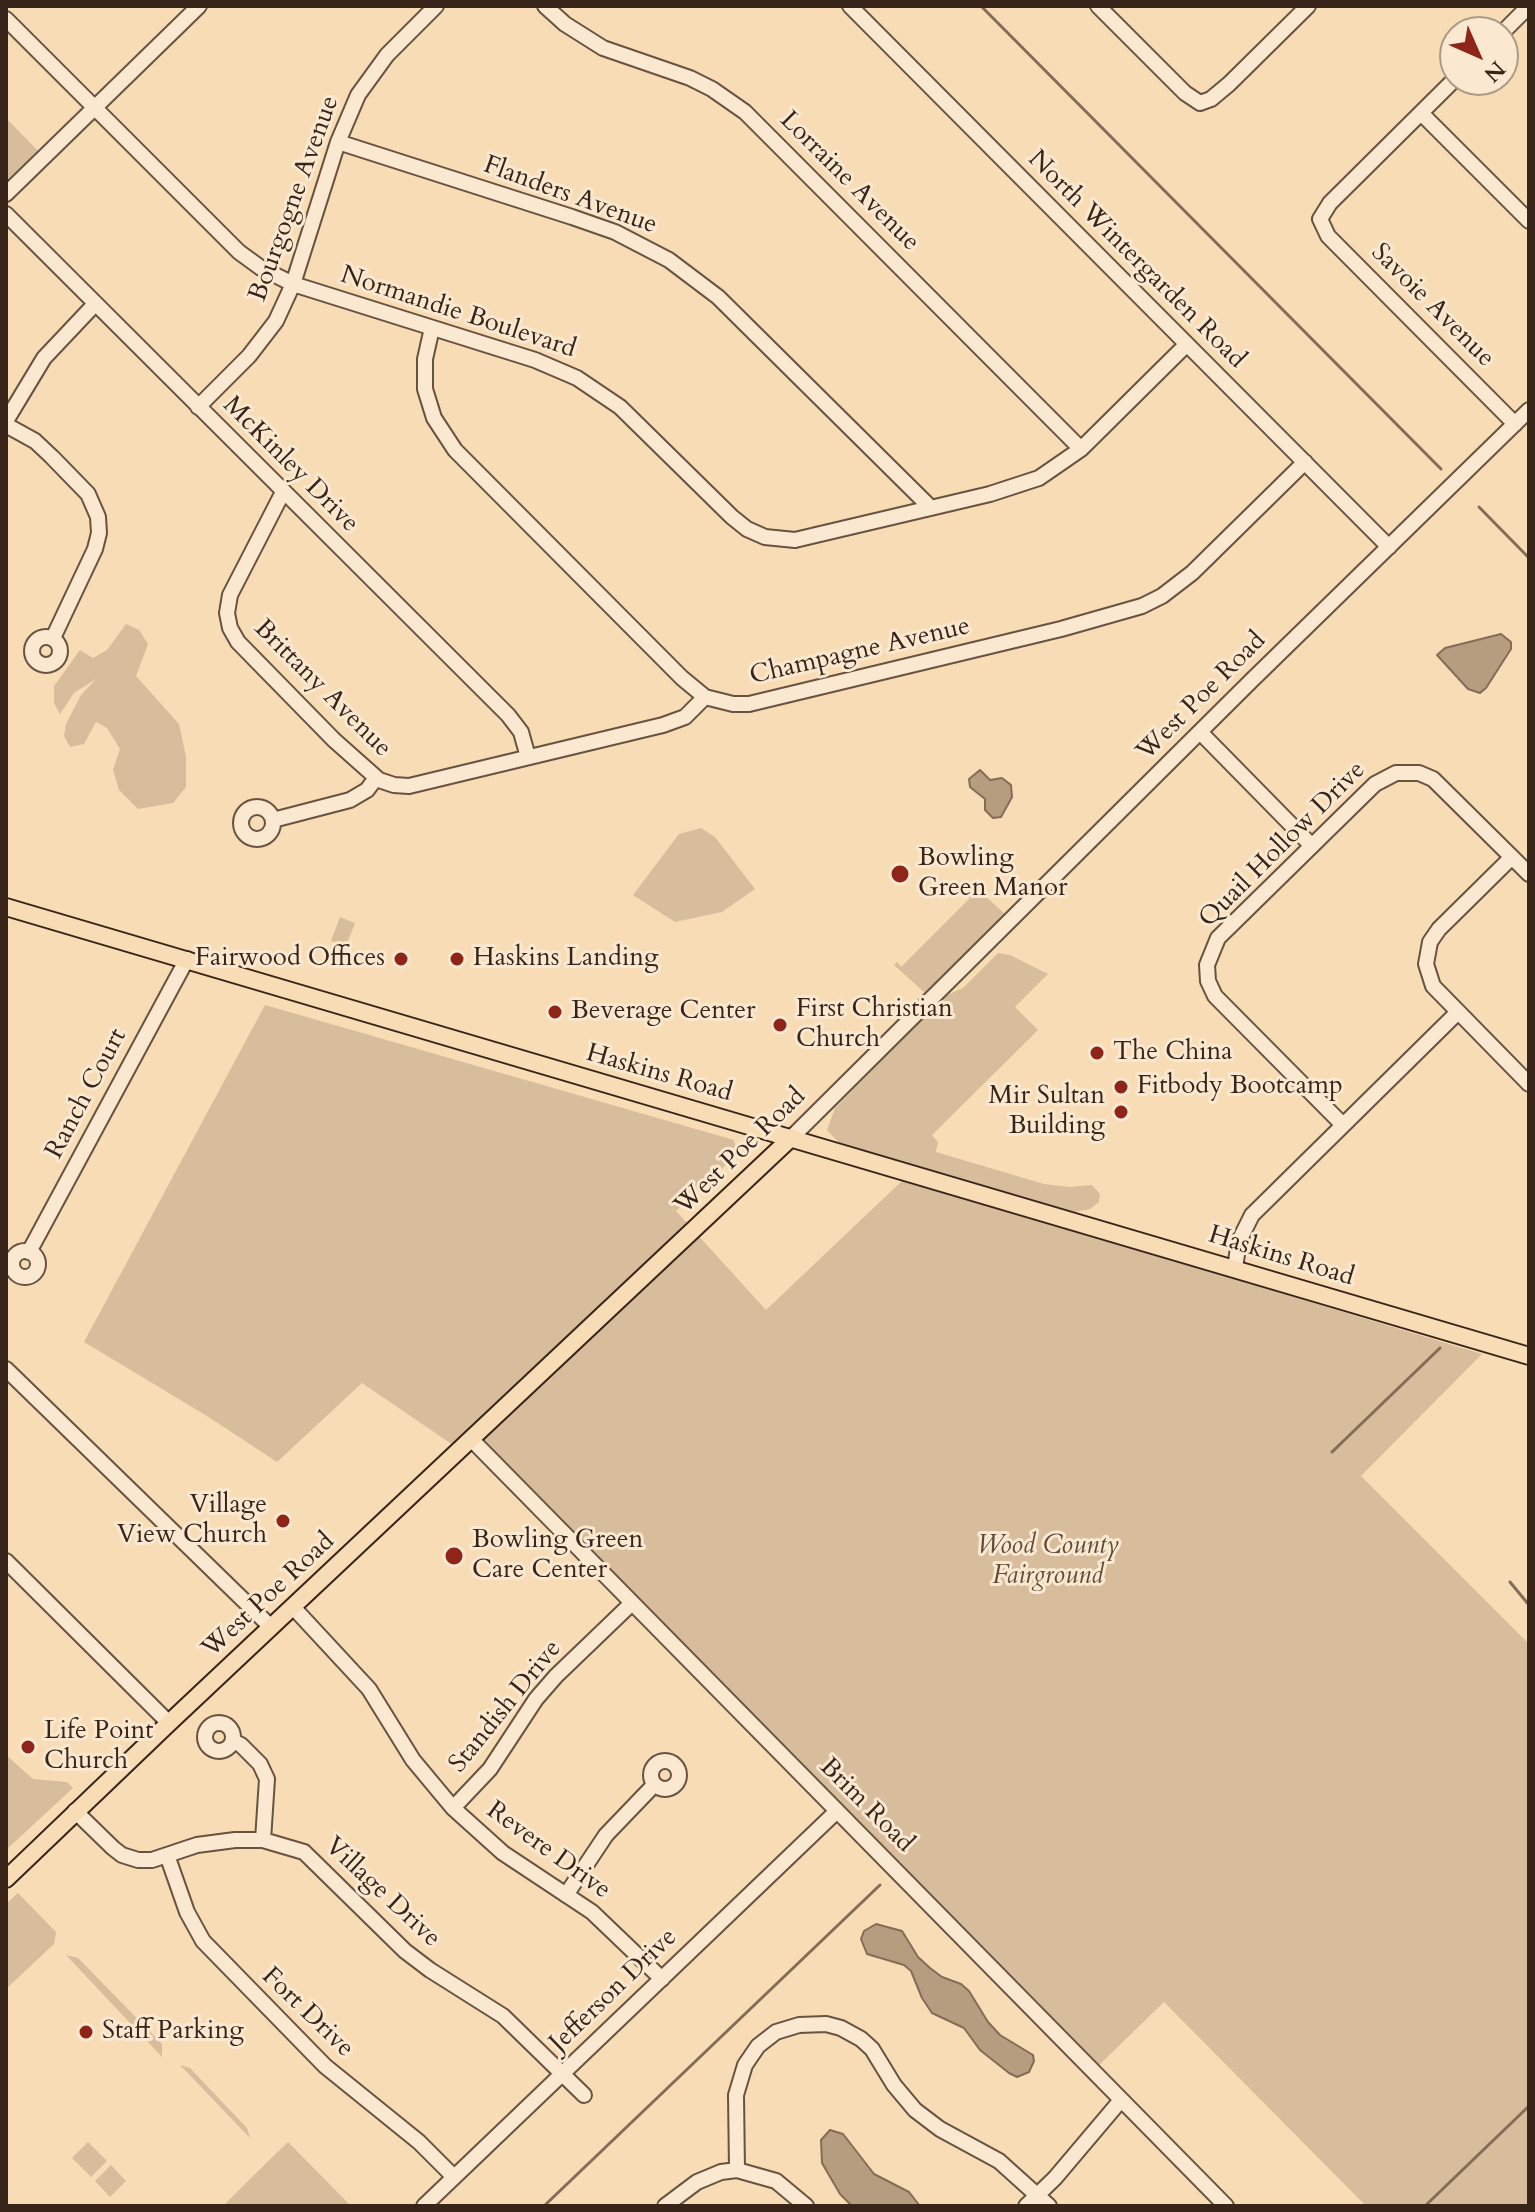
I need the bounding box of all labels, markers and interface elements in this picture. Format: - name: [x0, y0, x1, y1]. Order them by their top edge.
- north arrow: [1439, 16, 1519, 96]
- text: N: [1477, 54, 1512, 89]
- street label: Bourgogne Avenue: [243, 92, 347, 306]
- street label: Lorraine Avenue: [773, 106, 925, 258]
- street label: North Wintergarden Road: [1021, 145, 1251, 375]
- street label: Flanders Avenue: [479, 150, 661, 242]
- street label: Savoie Avenue: [1364, 238, 1500, 374]
- street label: Normandie Boulevard: [336, 260, 580, 366]
- street label: McKinley Drive: [215, 390, 365, 540]
- street label: Champagne Avenue: [747, 612, 973, 692]
- street label: Brittany Avenue: [247, 614, 397, 764]
- street label: West Poe Road: [1131, 626, 1273, 768]
- street label: Quail Hollow Drive: [1193, 755, 1373, 935]
- place label: Bowling Green Manor: [918, 843, 1067, 904]
- marker: Bowling Green Manor: [889, 863, 911, 885]
- place label: Fairwood Offices: [195, 943, 385, 975]
- place label: Haskins Landing: [473, 943, 659, 975]
- marker: Fairwood Offices: [392, 950, 410, 968]
- marker: Haskins Landing: [448, 950, 466, 968]
- place label: First Christian Church: [796, 994, 953, 1056]
- place label: Beverage Center: [571, 996, 755, 1028]
- marker: Beverage Center: [546, 1003, 564, 1021]
- marker: First Christian Church: [771, 1016, 789, 1034]
- street label: Ranch Court: [40, 1024, 134, 1164]
- place label: The China: [1113, 1037, 1233, 1069]
- street label: Haskins Road: [582, 1038, 736, 1110]
- marker: The China: [1088, 1044, 1106, 1062]
- place label: Fitbody Bootcamp: [1137, 1071, 1343, 1103]
- marker: Fitbody Bootcamp: [1112, 1078, 1130, 1096]
- place label: Mir Sultan Building: [989, 1081, 1105, 1142]
- street label: West Poe Road: [669, 1082, 813, 1222]
- marker: Mir Sultan Building: [1112, 1103, 1130, 1121]
- street label: Haskins Road: [1204, 1220, 1358, 1294]
- place label: Village View Church: [117, 1490, 267, 1552]
- marker: Village View Church: [274, 1512, 292, 1530]
- place label: Bowling Green Care Center: [472, 1525, 643, 1586]
- street label: West Poe Road: [196, 1527, 342, 1665]
- park label: Wood County Fairground: [977, 1531, 1119, 1592]
- marker: Bowling Green Care Center: [443, 1545, 465, 1567]
- street label: Standish Drive: [443, 1635, 569, 1779]
- place label: Life Point Church: [44, 1716, 153, 1778]
- marker: Life Point Church: [19, 1738, 37, 1756]
- street label: Brim Road: [812, 1752, 920, 1860]
- street label: Revere Drive: [480, 1795, 616, 1907]
- street label: Village Drive: [318, 1831, 446, 1955]
- street label: Jefferson Drive: [544, 1923, 684, 2059]
- street label: Fort Drive: [254, 1961, 360, 2065]
- place label: Staff Parking: [102, 2016, 244, 2048]
- marker: Staff Parking: [77, 2023, 95, 2041]

